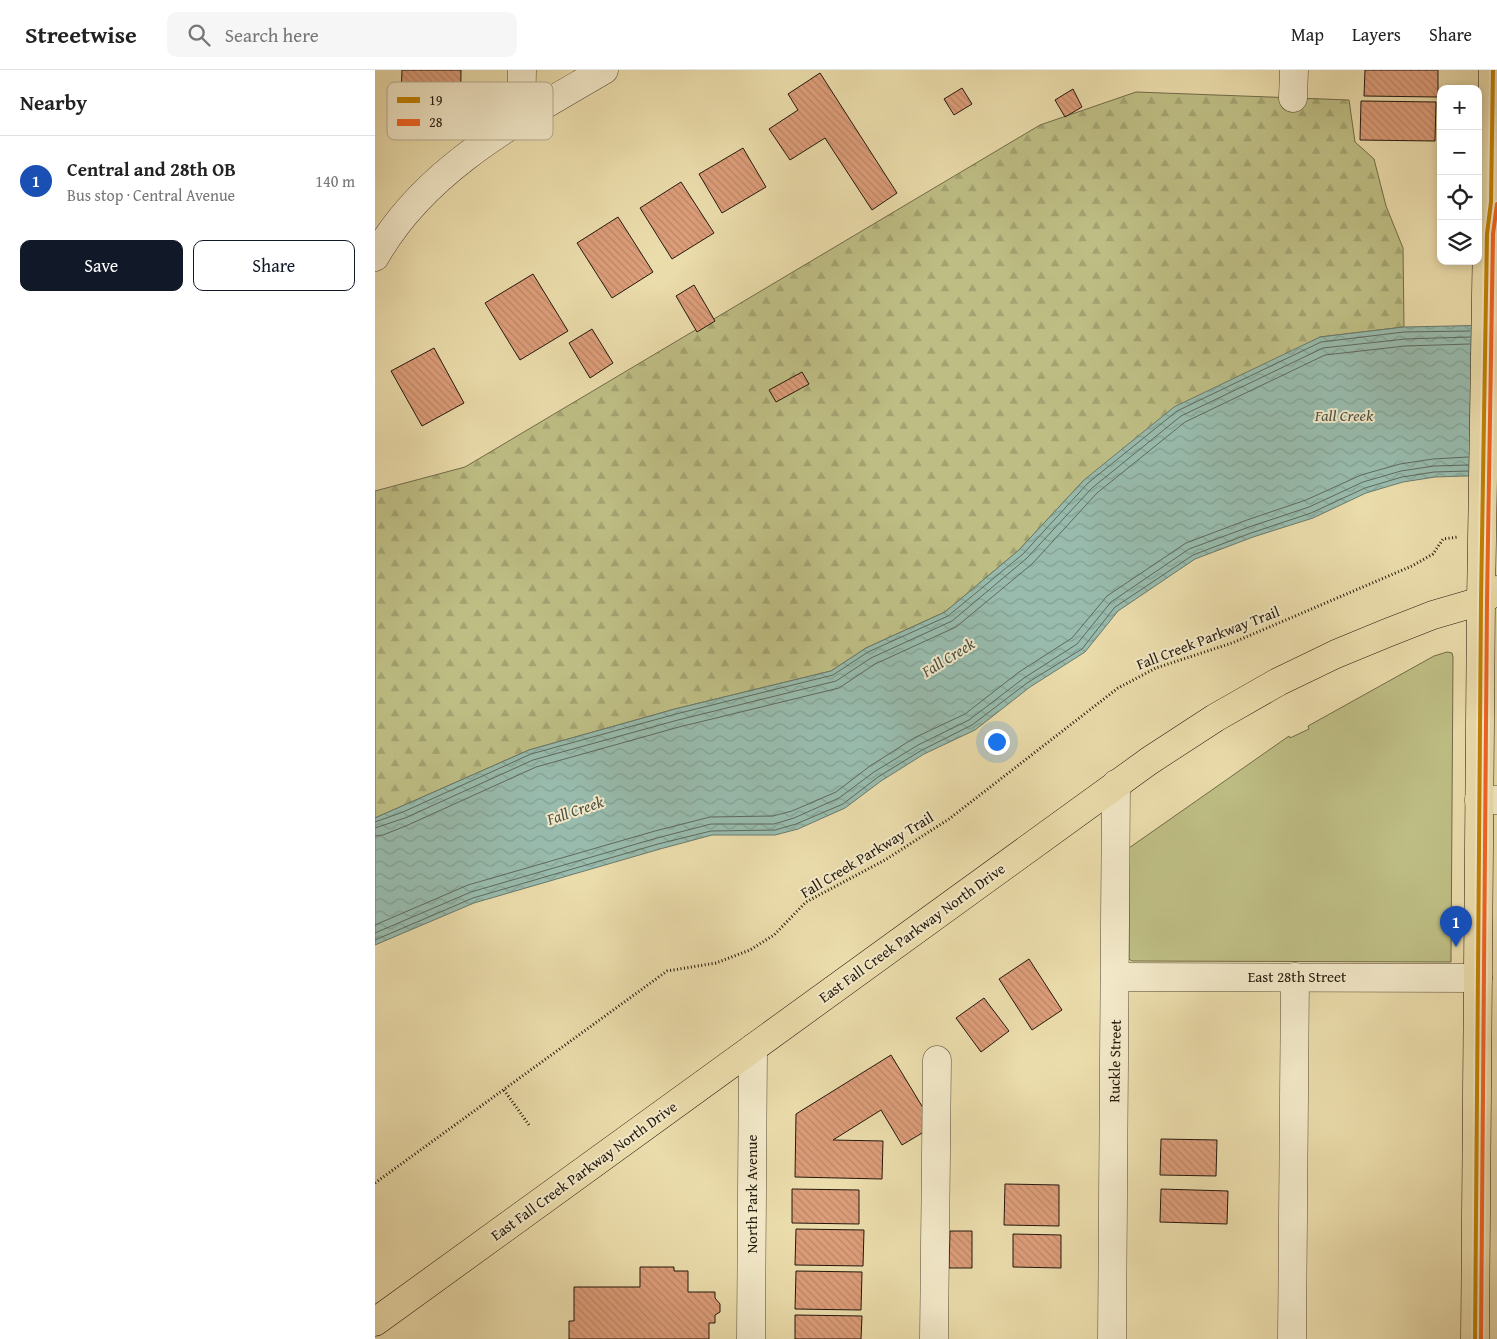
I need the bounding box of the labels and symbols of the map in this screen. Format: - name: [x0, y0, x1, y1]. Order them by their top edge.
- legend: [387, 82, 553, 140]
- text: 19: [429, 90, 443, 110]
- text: 28: [429, 112, 443, 132]
- water label: Fall Creek: [1314, 403, 1374, 427]
- street label: Fall Creek Parkway Trail: [1133, 601, 1282, 675]
- water label: Fall Creek: [916, 631, 980, 683]
- your location: [984, 729, 1010, 755]
- water label: Fall Creek: [542, 789, 607, 831]
- street label: Fall Creek Parkway Trail: [796, 806, 937, 903]
- street label: East Fall Creek Parkway North Drive: [814, 858, 1009, 1007]
- pin: 1: [1440, 906, 1472, 947]
- street label: East 28th Street: [1248, 966, 1347, 987]
- street label: Ruckle Street: [1103, 1018, 1126, 1103]
- street label: East Fall Creek Parkway North Drive: [486, 1096, 681, 1245]
- street label: North Park Avenue: [741, 1134, 762, 1254]

